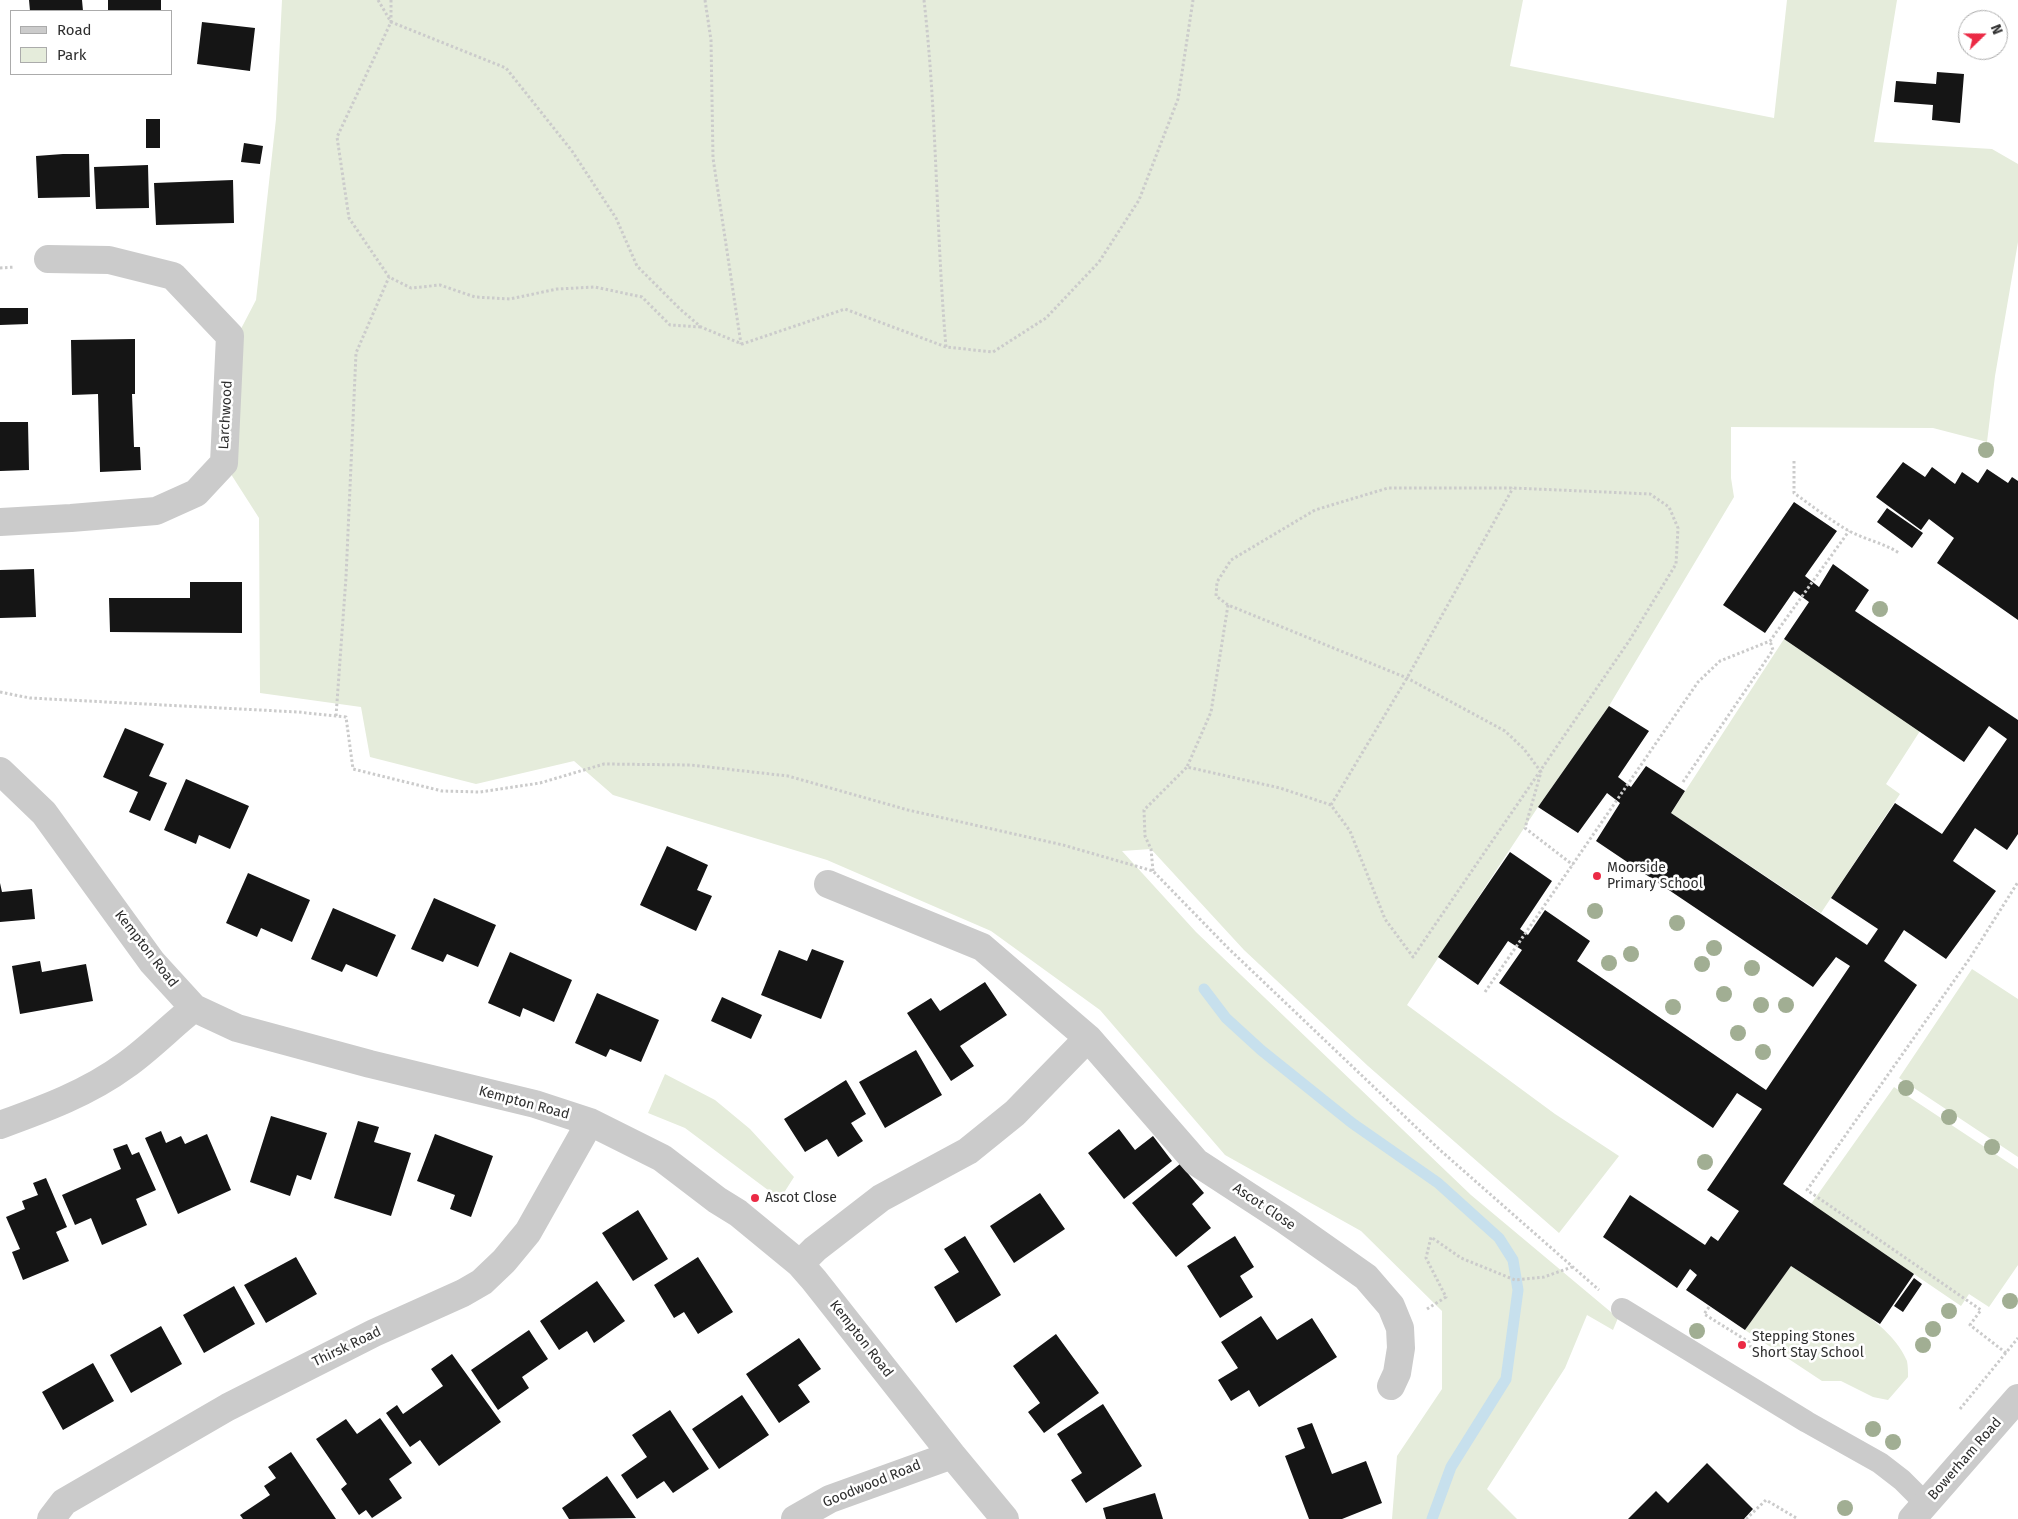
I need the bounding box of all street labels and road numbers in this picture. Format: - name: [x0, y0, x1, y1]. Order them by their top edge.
- street label: Larchwood: [216, 380, 236, 450]
- street label: Kempton Road: [111, 907, 181, 991]
- street label: Kempton Road: [477, 1083, 571, 1123]
- street label: Ascot Close: [1229, 1180, 1299, 1234]
- street label: Kempton Road: [826, 1297, 896, 1381]
- street label: Thirsk Road: [310, 1323, 384, 1371]
- street label: Bowerham Road: [1925, 1414, 2005, 1504]
- street label: Goodwood Road: [820, 1457, 924, 1511]

